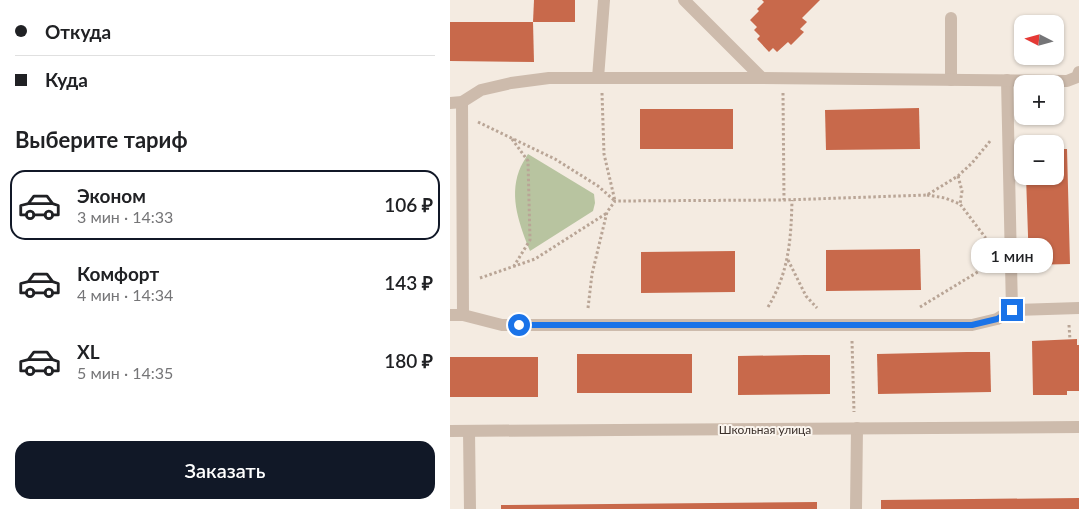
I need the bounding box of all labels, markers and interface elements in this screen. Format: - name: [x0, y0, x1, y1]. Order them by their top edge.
- north arrow: [1014, 15, 1064, 65]
- map controls: [1014, 15, 1064, 185]
- text: Откуда: [45, 20, 111, 43]
- text: Куда: [45, 68, 88, 91]
- button: +: [1014, 75, 1064, 125]
- text: Выберите тариф: [15, 126, 188, 153]
- button: −: [1014, 135, 1064, 185]
- icon: car: [17, 183, 62, 228]
- text: Эконом: [77, 184, 146, 207]
- text: 106 ₽: [384, 193, 433, 216]
- text: 3 мин · 14:33: [77, 207, 173, 226]
- callout: 1 мин: [971, 238, 1053, 272]
- text: 1 мин: [991, 246, 1033, 265]
- icon: car: [17, 261, 62, 306]
- text: Комфорт: [77, 262, 159, 285]
- text: 143 ₽: [384, 271, 433, 294]
- text: 4 мин · 14:34: [77, 285, 173, 304]
- route end: [1001, 299, 1023, 321]
- route start: [508, 314, 530, 336]
- icon: car: [17, 339, 62, 384]
- text: XL: [77, 340, 100, 363]
- text: 180 ₽: [384, 349, 433, 372]
- text: 5 мин · 14:35: [77, 363, 173, 382]
- street label: Школьная улица: [719, 422, 811, 437]
- button: Заказать: [15, 441, 435, 499]

